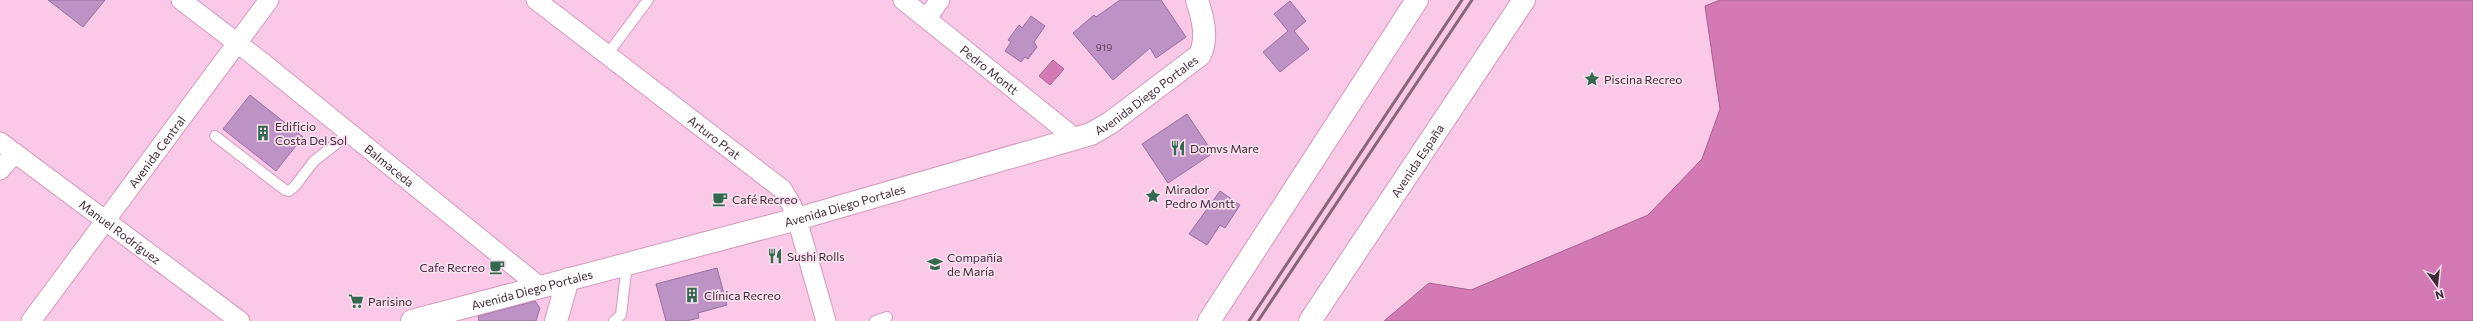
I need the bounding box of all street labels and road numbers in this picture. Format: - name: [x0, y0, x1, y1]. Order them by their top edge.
- street label: Pedro Montt: [958, 42, 1021, 97]
- street label: Avenida Diego Portales: [1092, 52, 1201, 138]
- street label: Avenida Central: [125, 113, 188, 190]
- street label: Arturo Prat: [685, 113, 743, 162]
- street label: Avenida España: [1388, 121, 1446, 200]
- street label: Balmaceda: [362, 141, 417, 189]
- street label: Avenida Diego Portales: [783, 181, 907, 229]
- street label: Manuel Rodríguez: [77, 197, 164, 267]
- street label: Avenida Diego Portales: [470, 266, 594, 312]

